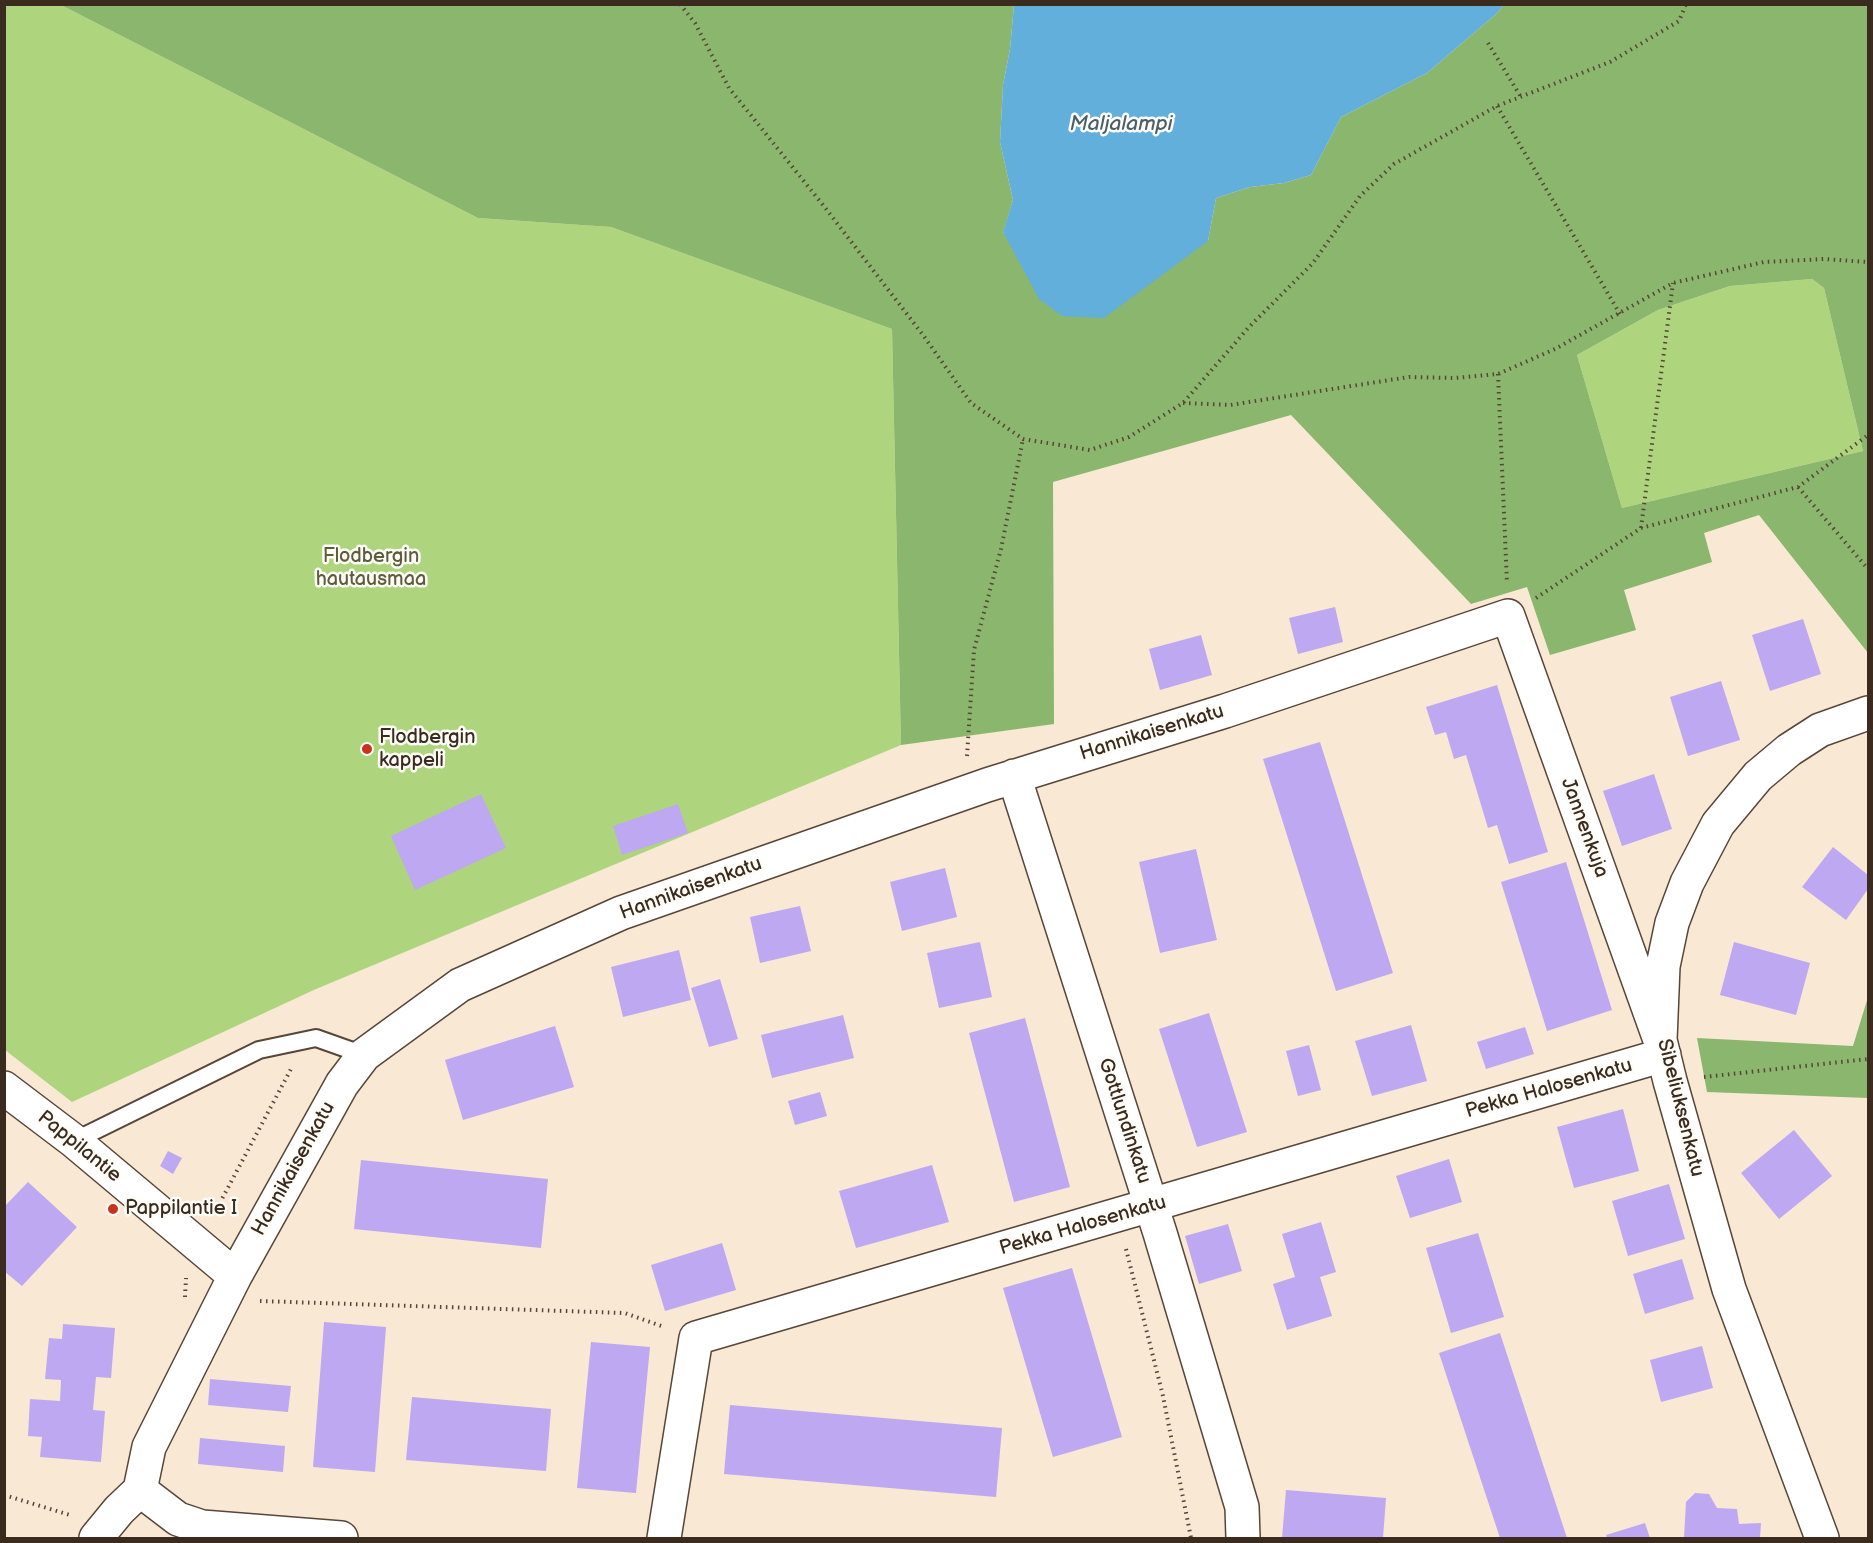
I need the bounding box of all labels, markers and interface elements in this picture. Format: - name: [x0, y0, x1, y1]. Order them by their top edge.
- water label: Maljalampi: [1070, 112, 1172, 138]
- park label: Flodbergin hautausmaa: [316, 545, 426, 592]
- street label: Hannikaisenkatu: [1077, 700, 1227, 766]
- place label: Flodbergin kappeli: [379, 726, 475, 773]
- marker: Flodbergin kappeli: [360, 742, 374, 756]
- street label: Jannenkuja: [1555, 775, 1613, 881]
- street label: Hannikaisenkatu: [617, 852, 765, 926]
- street label: Sibeliuksenkatu: [1651, 1037, 1709, 1179]
- street label: Pekka Halosenkatu: [1463, 1054, 1635, 1124]
- street label: Gottlundinkatu: [1092, 1055, 1156, 1187]
- street label: Hannikaisenkatu: [247, 1098, 341, 1240]
- street label: Pappilantie: [32, 1106, 126, 1188]
- street label: Pekka Halosenkatu: [997, 1191, 1169, 1261]
- place label: Pappilantie I: [125, 1197, 237, 1221]
- marker: Pappilantie I: [106, 1202, 120, 1216]

